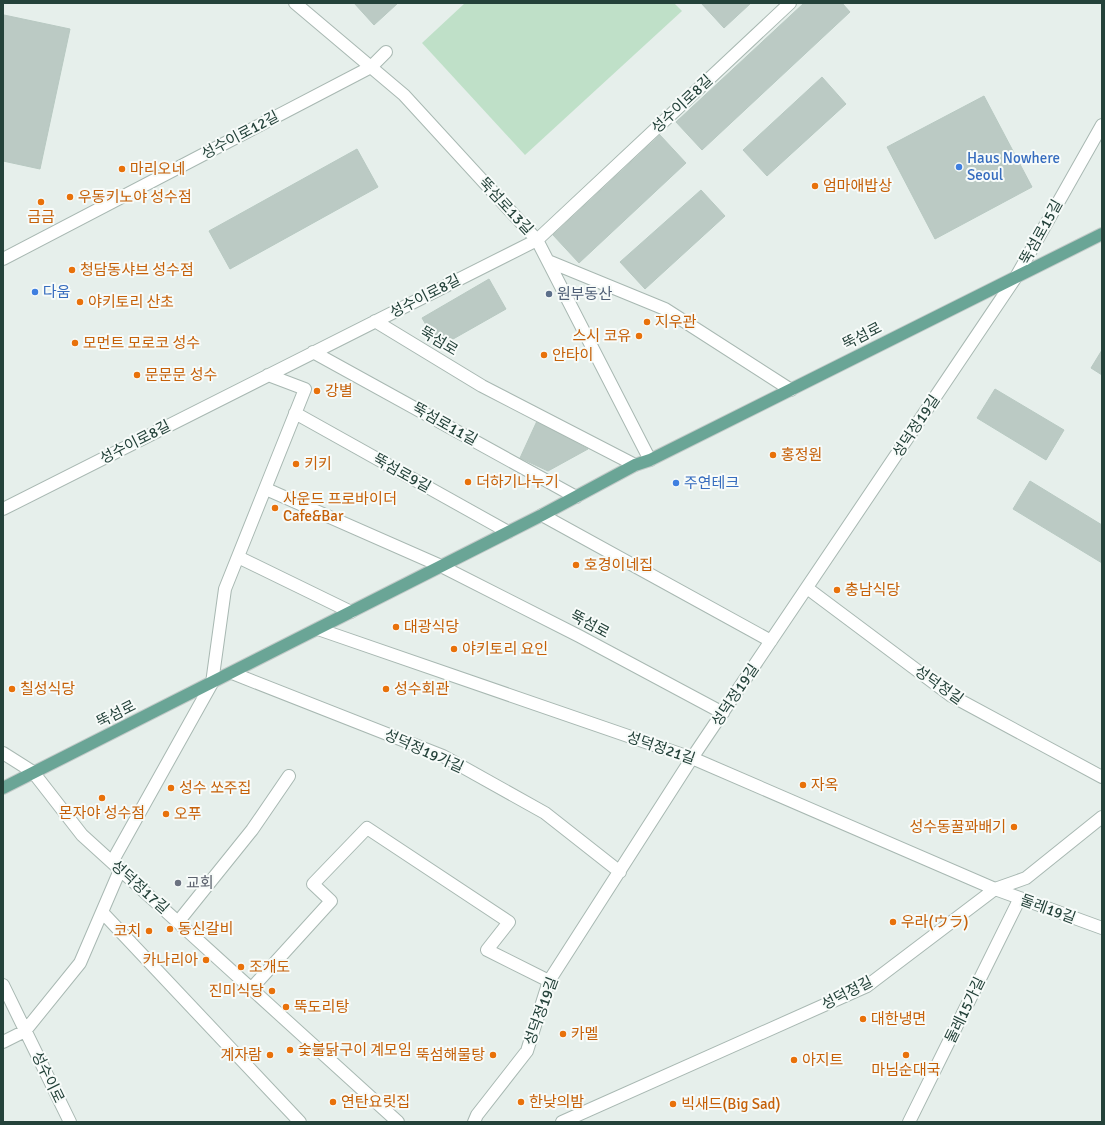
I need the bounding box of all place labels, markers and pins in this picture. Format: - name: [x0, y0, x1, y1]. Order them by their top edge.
- place label: Haus Nowhere Seoul: [967, 149, 1060, 184]
- place label: 마리오네: [130, 160, 185, 178]
- marker: Haus Nowhere Seoul: [954, 162, 964, 172]
- marker: 마리오네: [117, 164, 127, 174]
- place label: 엄마애밥상: [823, 177, 892, 195]
- marker: 엄마애밥상: [810, 181, 820, 191]
- place label: 우동키노야 성수점: [78, 188, 192, 206]
- marker: 우동키노야 성수점: [65, 192, 75, 202]
- marker: 금금: [36, 197, 46, 207]
- place label: 금금: [27, 208, 55, 226]
- place label: 청담동샤브 성수점: [80, 261, 194, 279]
- marker: 청담동샤브 성수점: [67, 265, 77, 275]
- place label: 다움: [43, 283, 71, 301]
- place label: 원부동산: [557, 285, 612, 303]
- marker: 다움: [30, 287, 40, 297]
- marker: 원부동산: [544, 289, 554, 299]
- place label: 야키토리 산초: [88, 293, 174, 311]
- marker: 야키토리 산초: [75, 297, 85, 307]
- place label: 지우관: [655, 313, 697, 331]
- marker: 지우관: [642, 317, 652, 327]
- place label: 스시 코유: [572, 327, 631, 345]
- marker: 스시 코유: [634, 331, 644, 341]
- place label: 모먼트 모로코 성수: [83, 334, 200, 352]
- marker: 모먼트 모로코 성수: [70, 338, 80, 348]
- place label: 안타이: [552, 346, 593, 364]
- marker: 안타이: [539, 350, 549, 360]
- place label: 문문문 성수: [145, 366, 217, 384]
- marker: 문문문 성수: [132, 370, 142, 380]
- place label: 강별: [325, 382, 353, 400]
- marker: 강별: [312, 386, 322, 396]
- place label: 홍정원: [781, 446, 822, 464]
- marker: 홍정원: [768, 450, 778, 460]
- place label: 키키: [304, 455, 332, 473]
- marker: 키키: [291, 459, 301, 469]
- place label: 더하기나누기: [476, 473, 559, 491]
- place label: 주연테크: [684, 474, 739, 492]
- marker: 더하기나누기: [463, 477, 473, 487]
- marker: 주연테크: [671, 478, 681, 488]
- place label: 사운드 프로바이더 Cafe&Bar: [283, 490, 397, 525]
- marker: 사운드 프로바이더 Cafe&Bar: [270, 503, 280, 513]
- place label: 호경이네집: [584, 556, 653, 574]
- marker: 호경이네집: [571, 560, 581, 570]
- place label: 충남식당: [845, 581, 900, 599]
- marker: 충남식당: [832, 585, 842, 595]
- place label: 대광식당: [404, 618, 459, 636]
- marker: 대광식당: [391, 622, 401, 632]
- place label: 야키토리 요인: [462, 640, 548, 658]
- marker: 야키토리 요인: [449, 644, 459, 654]
- place label: 칠성식당: [20, 680, 75, 698]
- place label: 성수회관: [394, 680, 449, 698]
- marker: 칠성식당: [7, 684, 17, 694]
- marker: 성수회관: [381, 684, 391, 694]
- place label: 자옥: [811, 776, 839, 794]
- place label: 성수 쏘주집: [179, 779, 251, 797]
- marker: 자옥: [798, 780, 808, 790]
- marker: 성수 쏘주집: [166, 783, 176, 793]
- marker: 몬자야 성수점: [97, 793, 107, 803]
- place label: 몬자야 성수점: [59, 804, 145, 822]
- place label: 오푸: [174, 805, 202, 823]
- marker: 오푸: [161, 809, 171, 819]
- place label: 성수동꿀꽈배기: [909, 818, 1006, 836]
- marker: 성수동꿀꽈배기: [1009, 822, 1019, 832]
- place label: 교회: [186, 874, 214, 892]
- marker: 교회: [173, 878, 183, 888]
- place label: 우라(ウラ): [901, 913, 969, 931]
- marker: 우라(ウラ): [888, 917, 898, 927]
- place label: 동신갈비: [178, 920, 233, 938]
- place label: 코치: [113, 922, 141, 940]
- marker: 동신갈비: [165, 924, 175, 934]
- marker: 코치: [144, 926, 154, 936]
- place label: 카나리아: [143, 951, 198, 969]
- marker: 카나리아: [201, 955, 211, 965]
- place label: 조개도: [249, 958, 290, 976]
- marker: 조개도: [236, 962, 246, 972]
- place label: 진미식당: [209, 982, 264, 1000]
- marker: 진미식당: [267, 986, 277, 996]
- place label: 뚝도리탕: [294, 998, 349, 1016]
- marker: 뚝도리탕: [281, 1002, 291, 1012]
- place label: 대한냉면: [871, 1010, 926, 1028]
- marker: 대한냉면: [858, 1014, 868, 1024]
- place label: 카멜: [571, 1025, 599, 1043]
- marker: 카멜: [558, 1029, 568, 1039]
- place label: 숯불닭구이 계모임: [298, 1041, 412, 1059]
- marker: 숯불닭구이 계모임: [285, 1045, 295, 1055]
- place label: 계자람: [221, 1046, 262, 1064]
- place label: 뚝섬해물탕: [416, 1046, 485, 1064]
- marker: 계자람: [265, 1050, 275, 1060]
- marker: 뚝섬해물탕: [488, 1050, 498, 1060]
- marker: 마님순대국: [901, 1050, 911, 1060]
- place label: 아지트: [802, 1051, 844, 1069]
- marker: 아지트: [789, 1055, 799, 1065]
- place label: 마님순대국: [871, 1061, 941, 1079]
- place label: 연탄요릿집: [341, 1093, 410, 1111]
- place label: 한낮의밤: [529, 1093, 584, 1111]
- place label: 빅새드(Big Sad): [681, 1095, 781, 1113]
- marker: 연탄요릿집: [328, 1097, 338, 1107]
- marker: 한낮의밤: [516, 1097, 526, 1107]
- marker: 빅새드(Big Sad): [668, 1099, 678, 1109]

